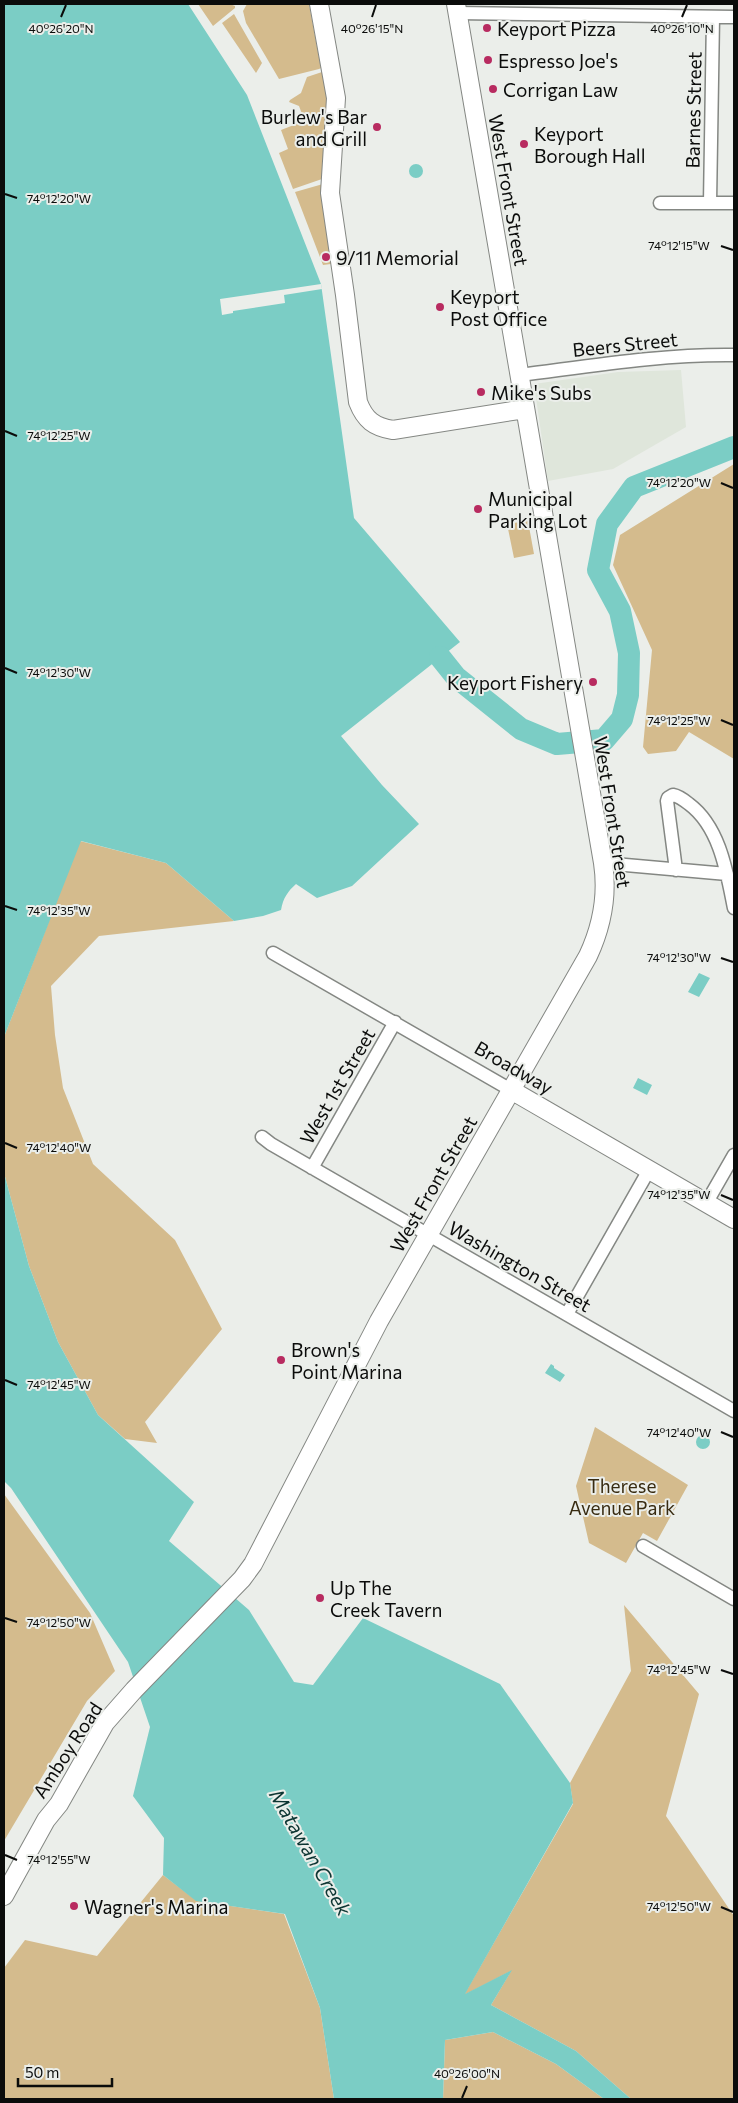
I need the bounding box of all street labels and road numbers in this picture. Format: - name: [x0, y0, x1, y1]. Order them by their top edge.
- street label: Barnes Street: [680, 51, 706, 169]
- street label: West Front Street: [484, 112, 534, 268]
- street label: Beers Street: [571, 327, 679, 361]
- street label: West Front Street: [590, 734, 636, 890]
- street label: West 1st Street: [295, 1024, 380, 1148]
- street label: Broadway: [471, 1035, 557, 1099]
- street label: West Front Street: [385, 1112, 481, 1256]
- street label: Washington Street: [444, 1216, 596, 1316]
- street label: Amboy Road: [27, 1698, 107, 1802]

